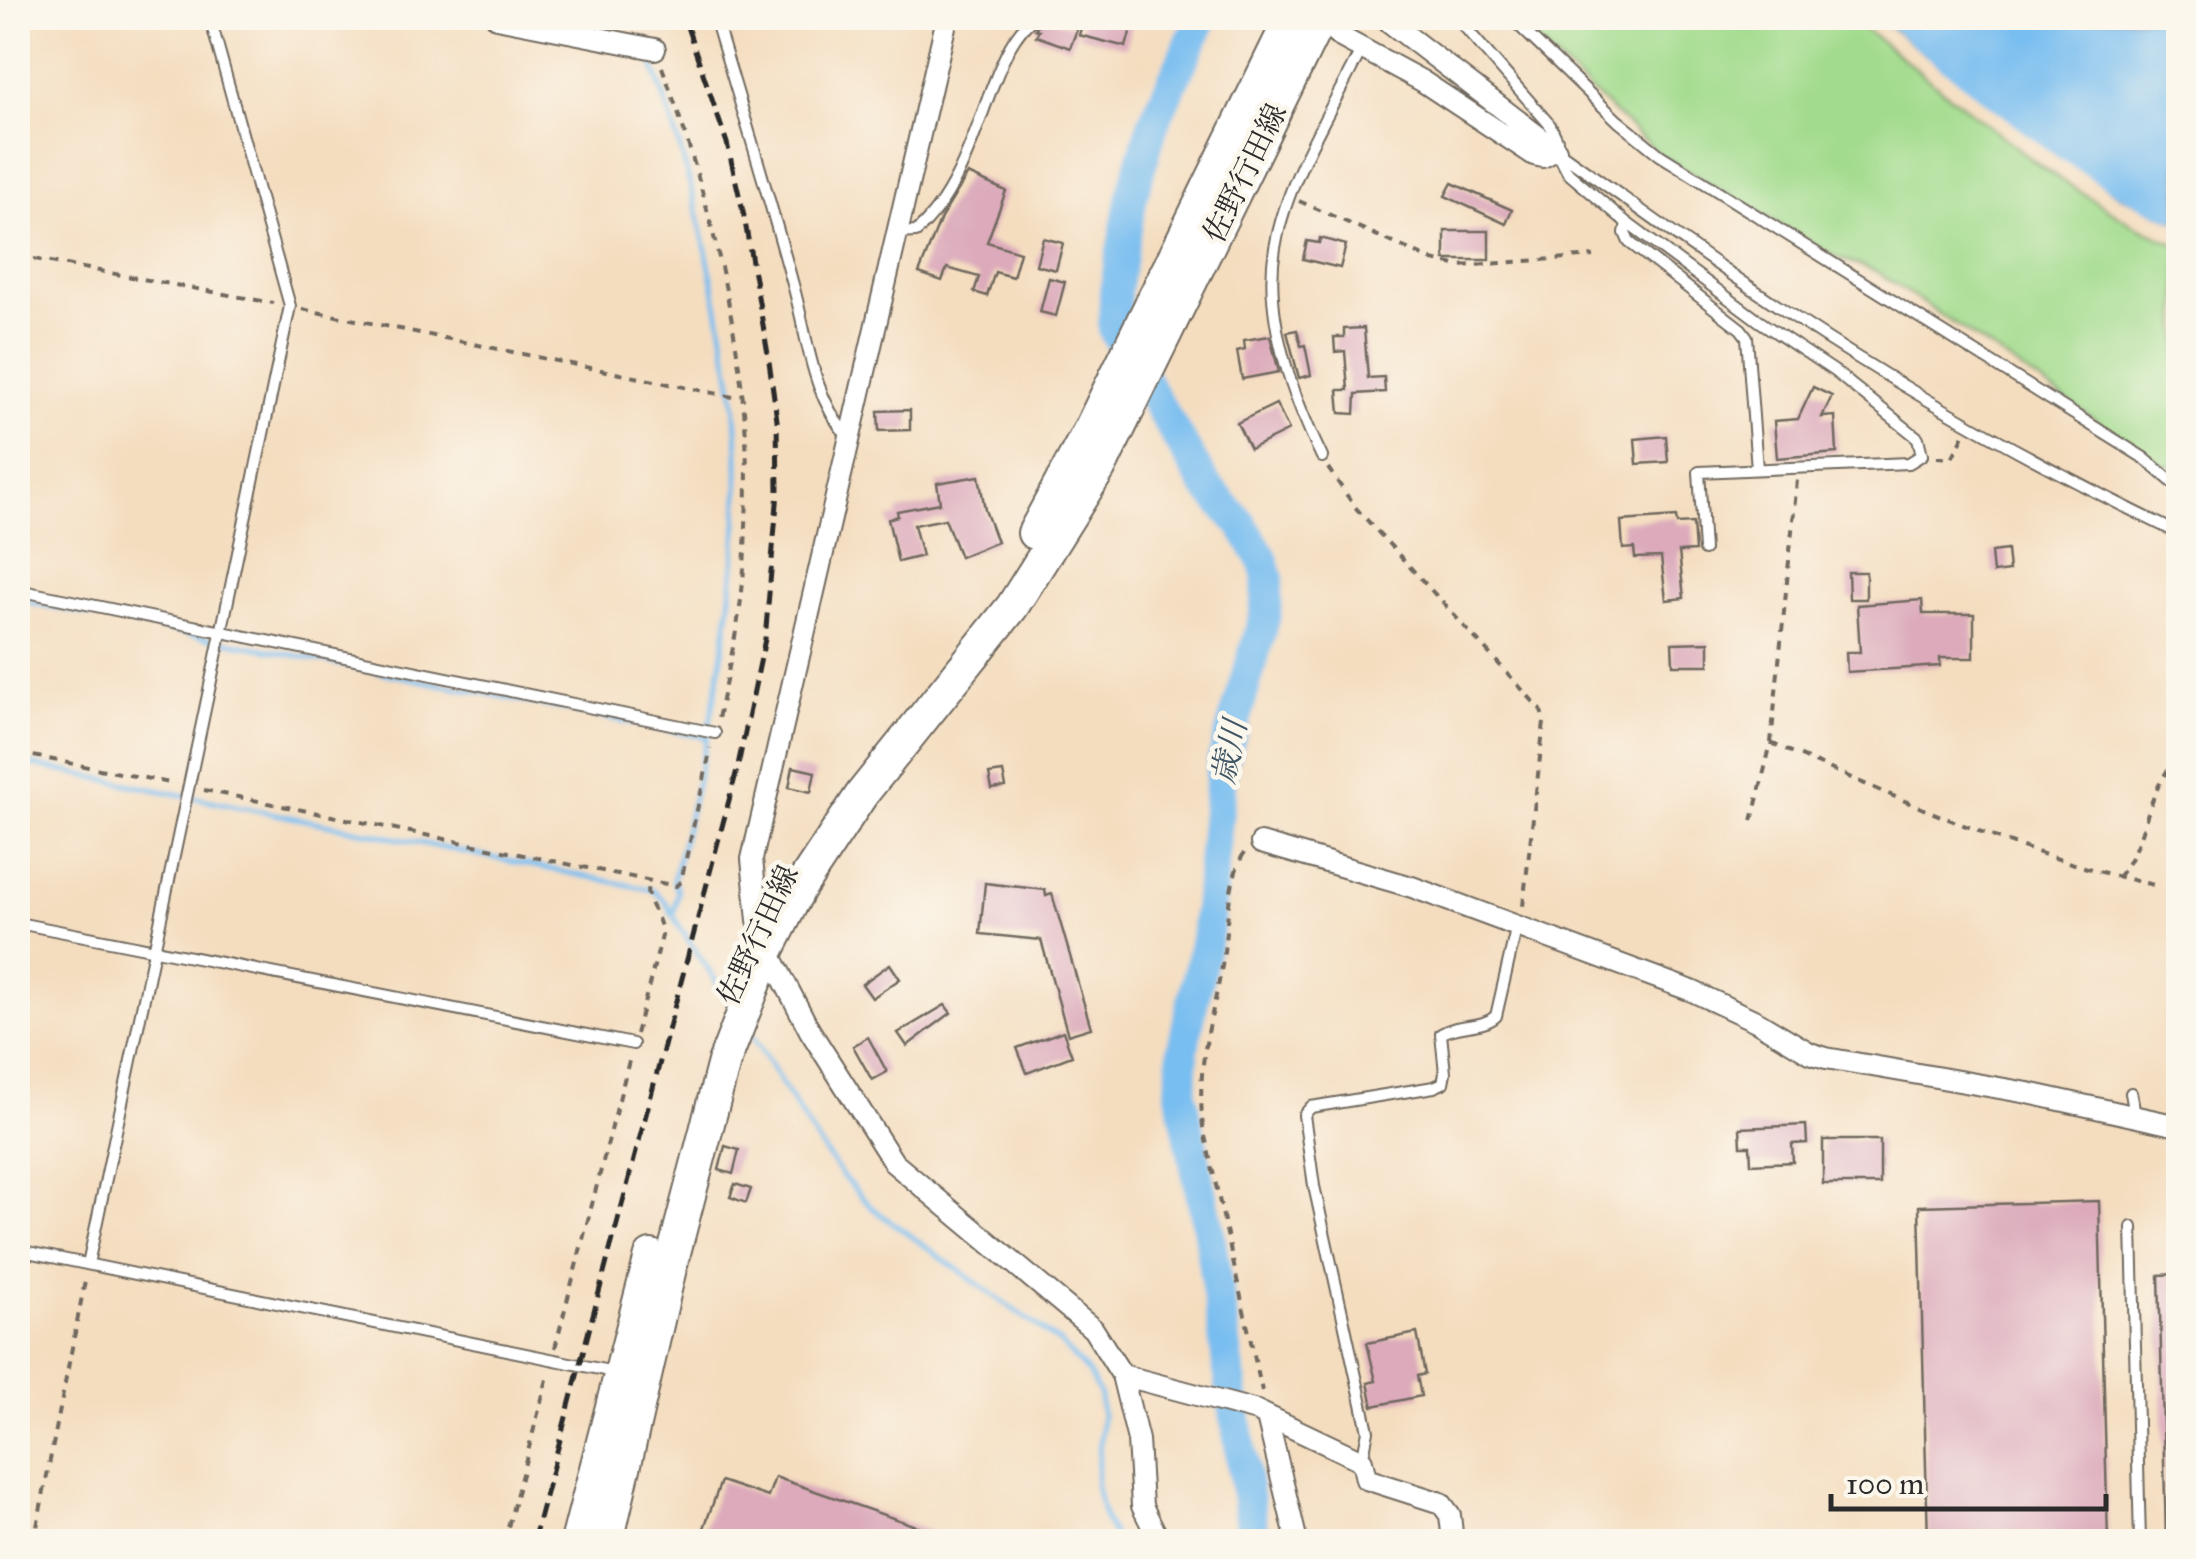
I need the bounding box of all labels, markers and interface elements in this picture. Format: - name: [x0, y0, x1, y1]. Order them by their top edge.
- street label: 佐野行田線: [1196, 98, 1294, 248]
- water label: 歳川: [1204, 714, 1256, 787]
- street label: 佐野行田線: [710, 859, 806, 1011]
- scale bar: [1831, 1449, 2106, 1511]
- text: 100 m: [1846, 1466, 1924, 1502]

